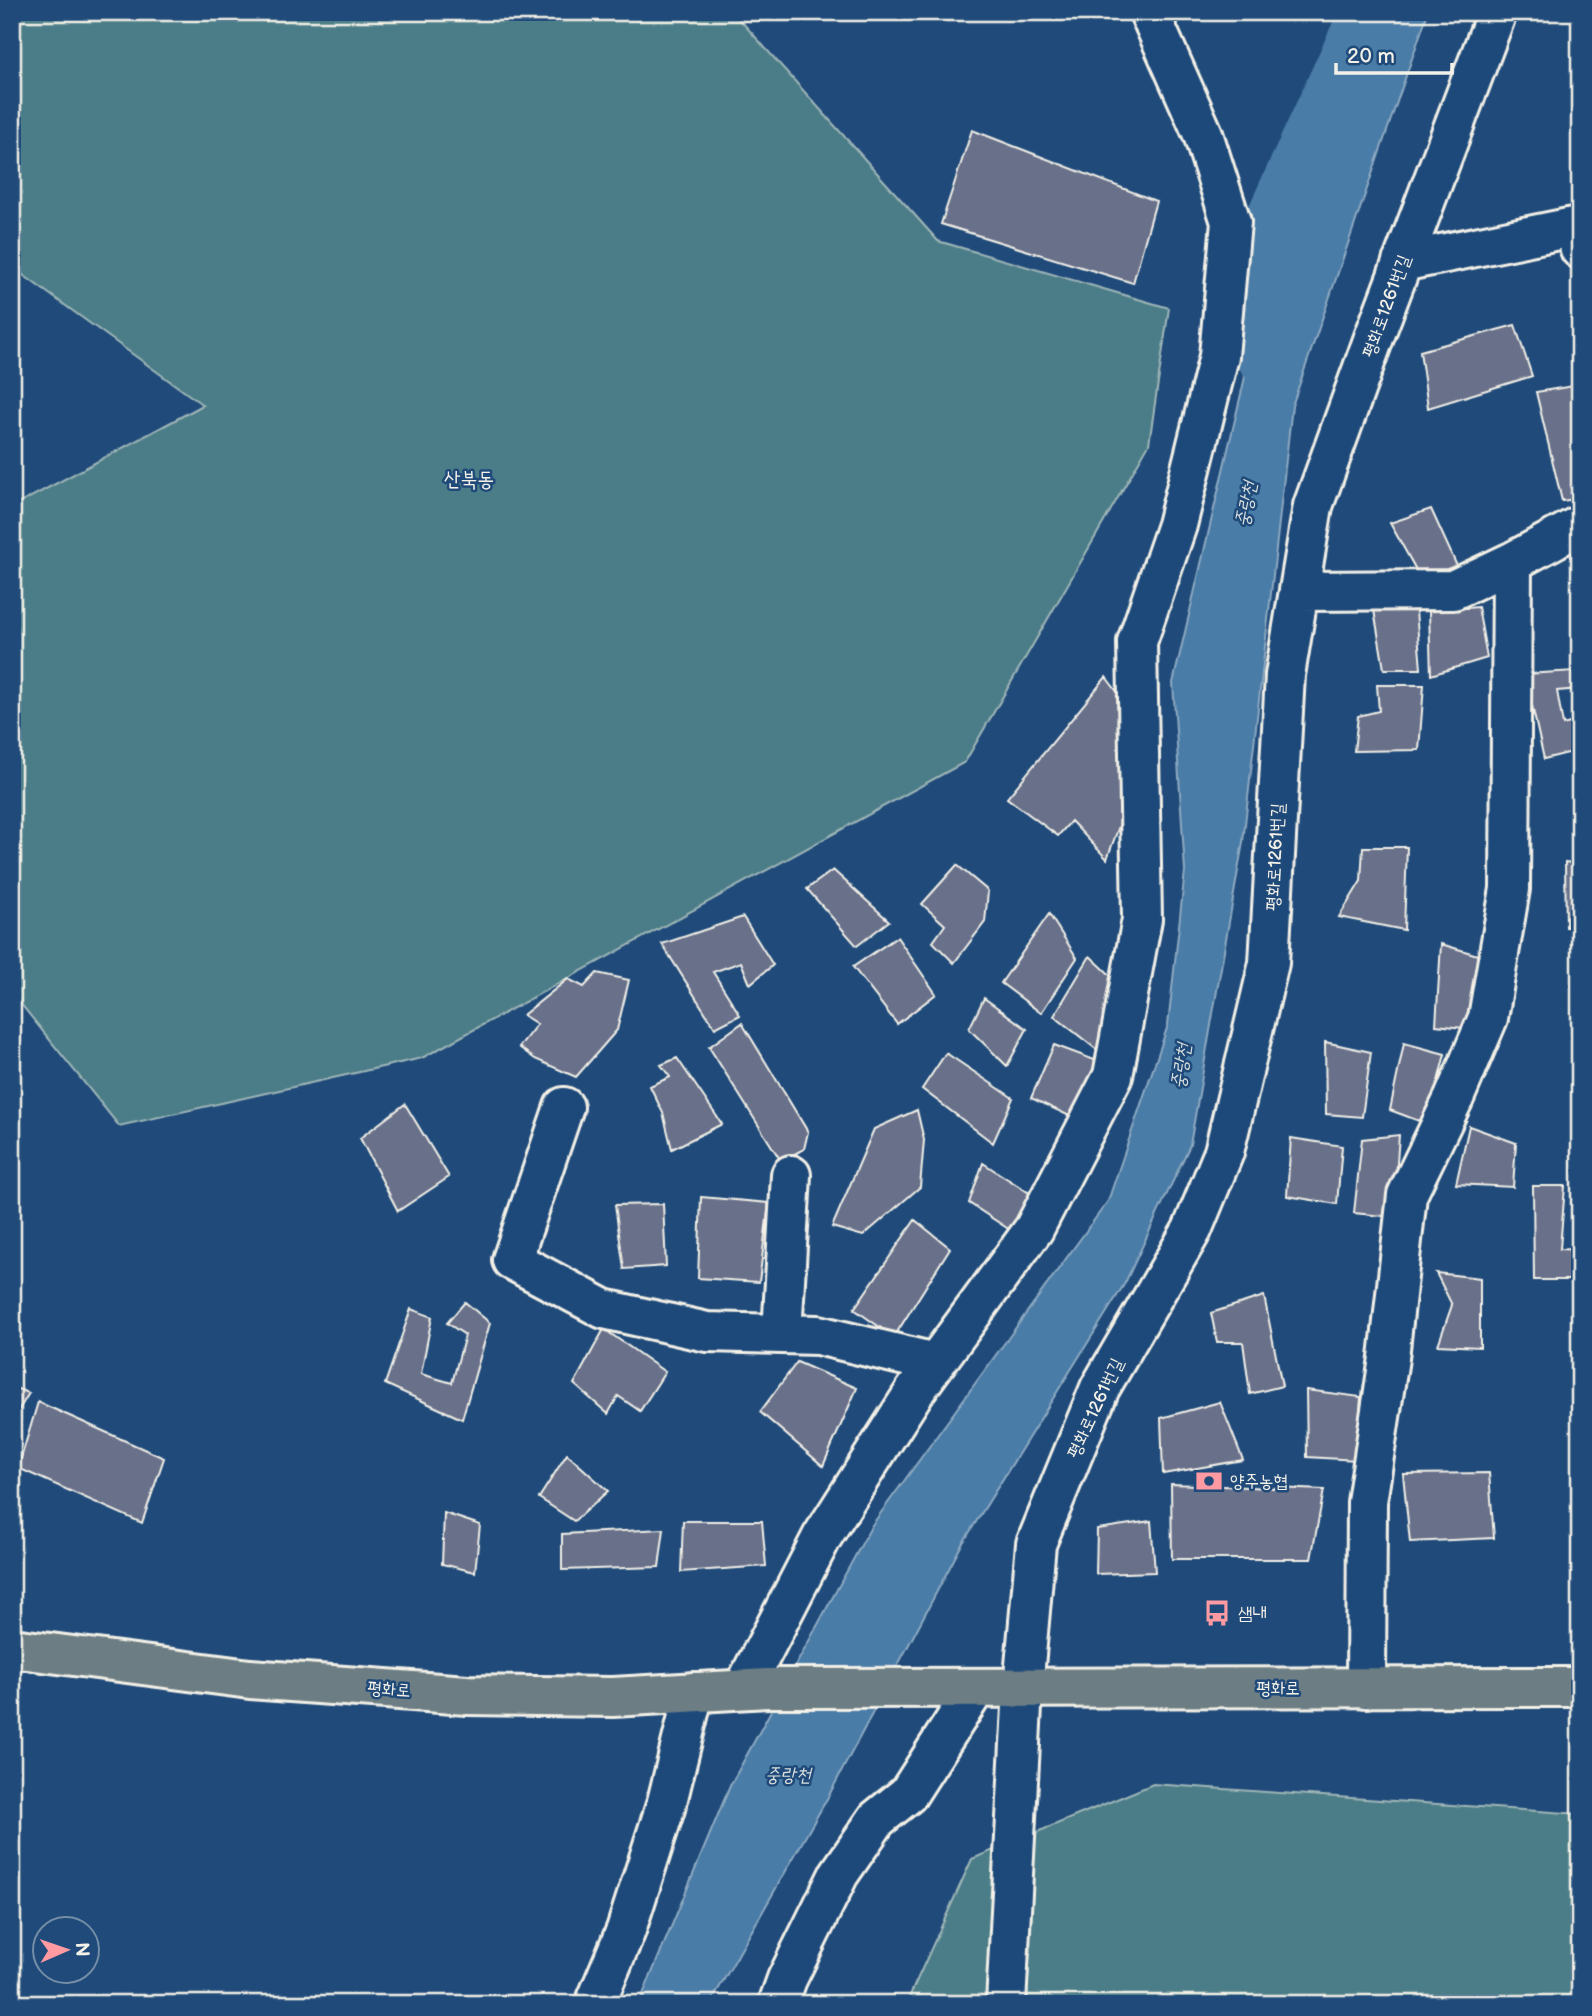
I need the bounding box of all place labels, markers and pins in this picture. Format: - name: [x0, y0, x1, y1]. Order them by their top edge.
- bank icon: 양주농협: [1194, 1466, 1224, 1496]
- place label: 양주농협: [1230, 1471, 1288, 1492]
- bus stop icon: 샘내: [1202, 1598, 1232, 1628]
- place label: 샘내: [1238, 1603, 1267, 1624]

